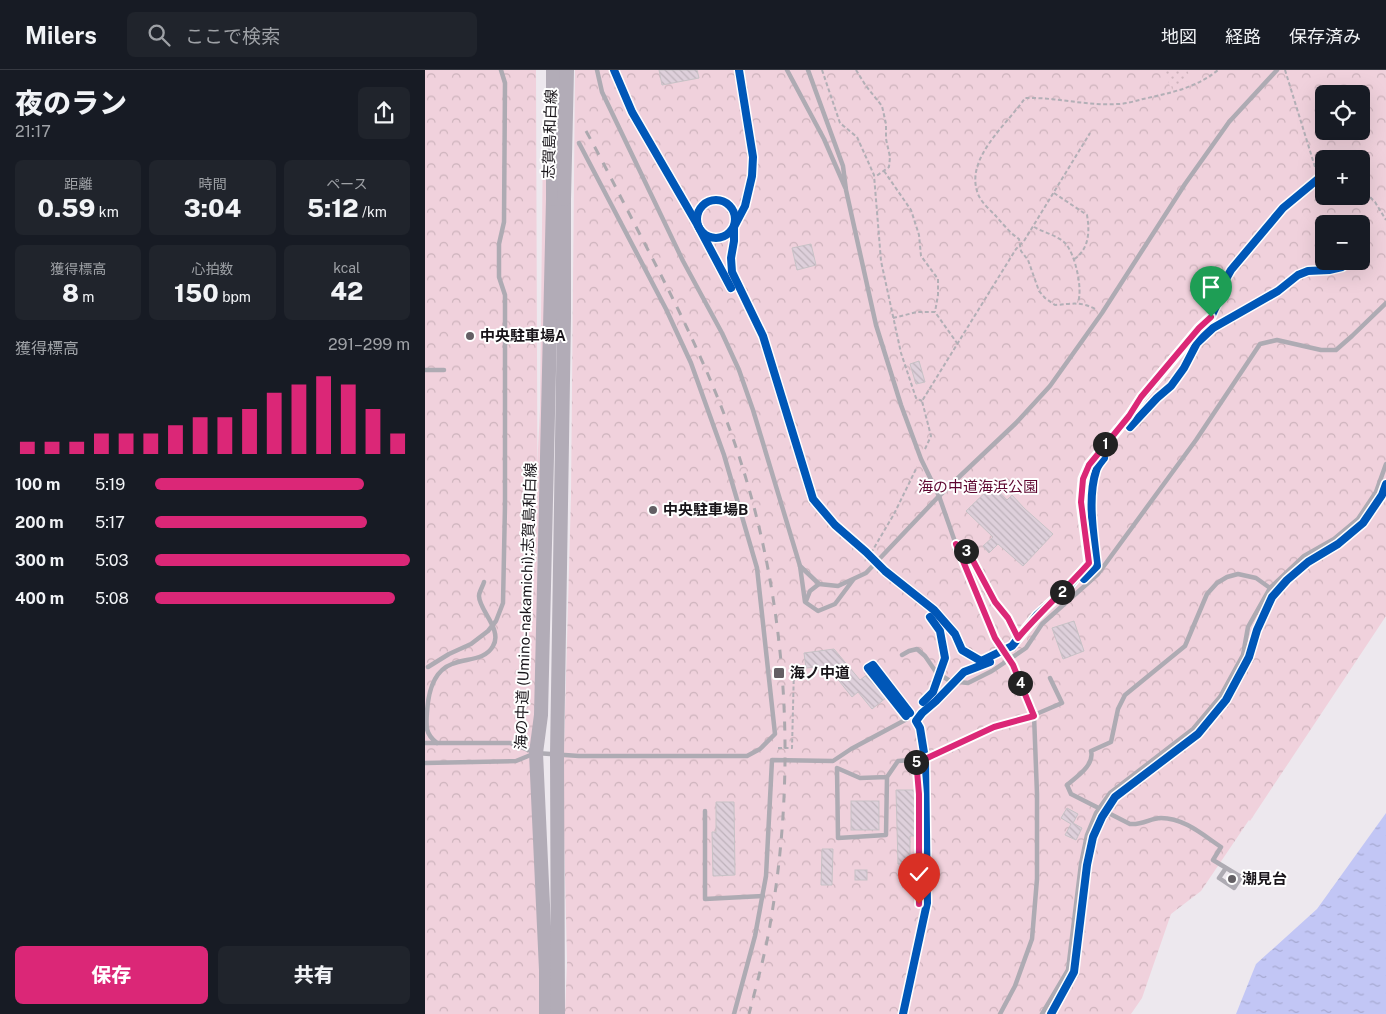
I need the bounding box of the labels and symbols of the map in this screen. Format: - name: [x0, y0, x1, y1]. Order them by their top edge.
- street label: 志賀島和白線: [539, 89, 560, 179]
- pin: [1190, 266, 1232, 317]
- place label: 中央駐車場A: [480, 327, 566, 344]
- marker: 中央駐車場A: [464, 330, 476, 342]
- pin: 1: [1093, 432, 1117, 456]
- street label: 海の中道 (Umino-nakamichi);志賀島和白線: [512, 462, 539, 750]
- park label: 海の中道海浜公園: [918, 478, 1038, 495]
- place label: 中央駐車場B: [663, 501, 748, 518]
- marker: 中央駐車場B: [647, 504, 659, 516]
- pin: 3: [953, 538, 979, 564]
- pin: 2: [1049, 580, 1075, 604]
- place label: 海ノ中道: [790, 664, 850, 681]
- marker: 海ノ中道: [772, 666, 786, 680]
- pin: 4: [1007, 670, 1033, 696]
- pin: 5: [903, 750, 929, 774]
- pin: [898, 853, 940, 904]
- place label: 潮見台: [1242, 870, 1287, 887]
- marker: 潮見台: [1226, 873, 1238, 885]

